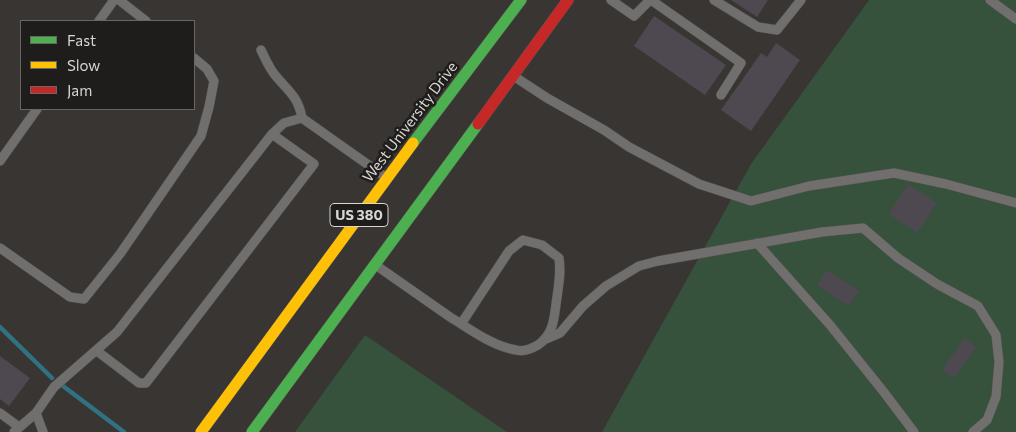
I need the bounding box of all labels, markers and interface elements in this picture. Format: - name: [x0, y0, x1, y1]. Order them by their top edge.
- legend: [20, 20, 195, 110]
- text: Fast: [67, 31, 96, 49]
- text: Slow: [67, 56, 100, 74]
- street label: West University Drive: [359, 58, 461, 186]
- text: Jam: [67, 81, 92, 99]
- road number: US 380: [330, 204, 388, 226]

